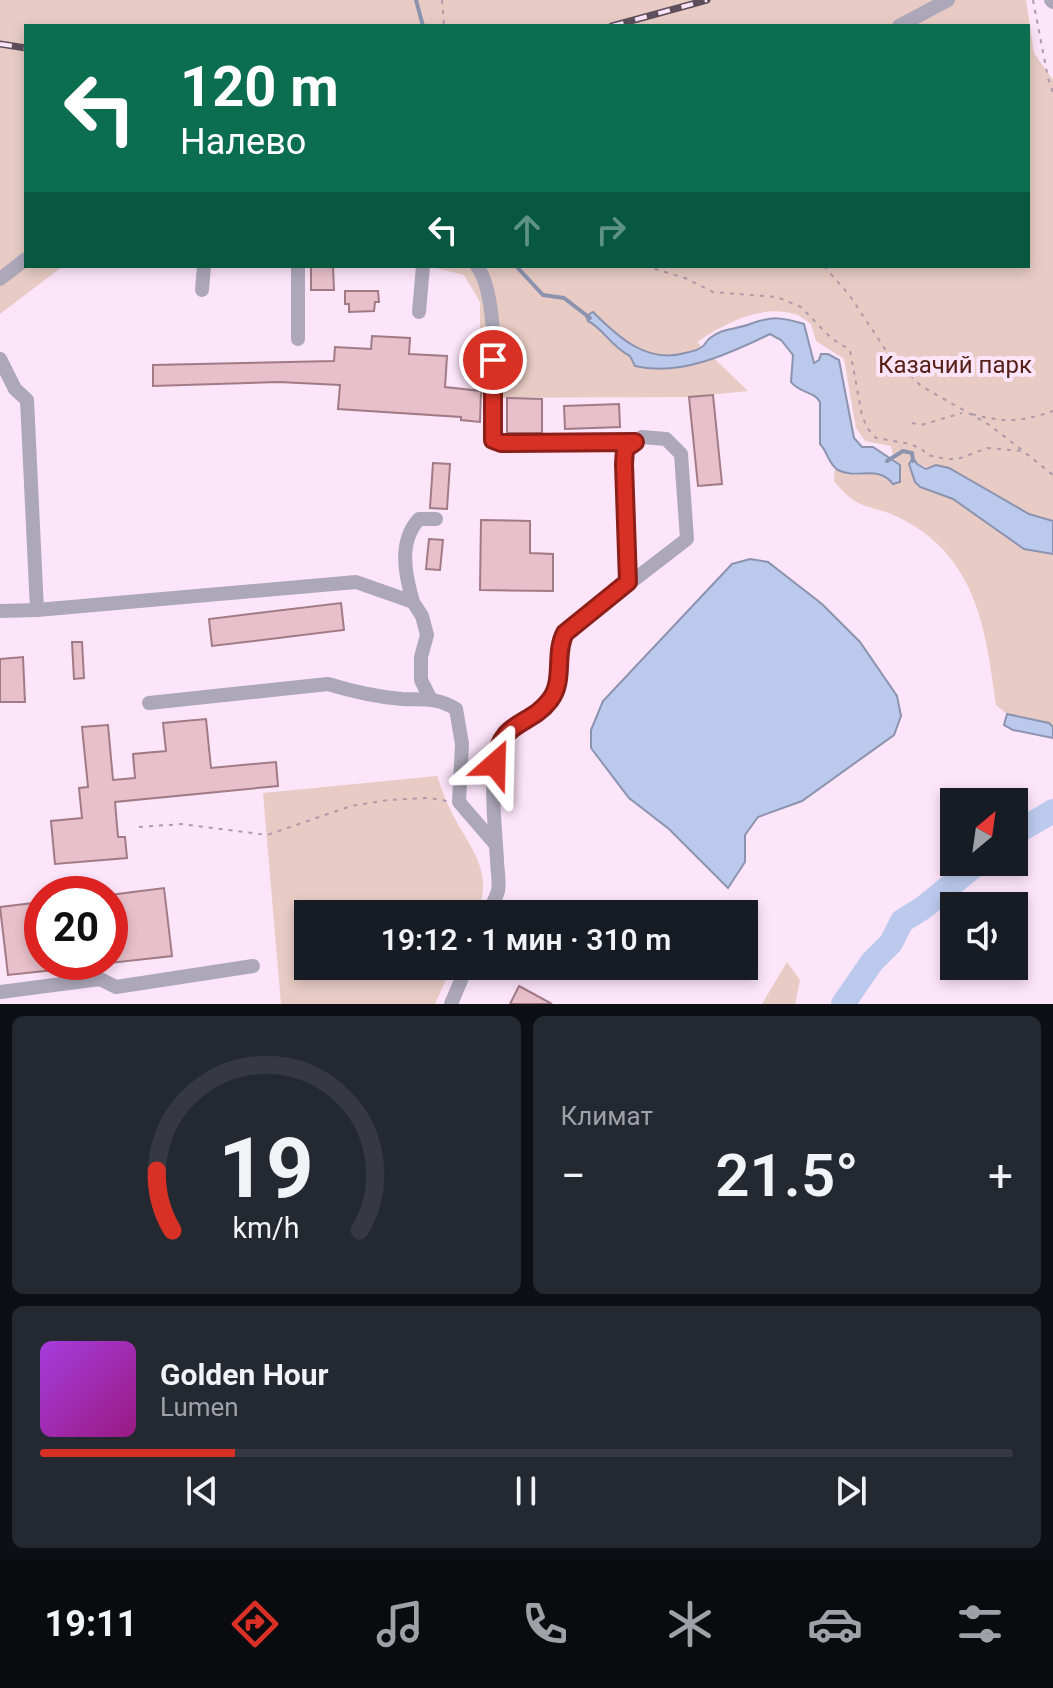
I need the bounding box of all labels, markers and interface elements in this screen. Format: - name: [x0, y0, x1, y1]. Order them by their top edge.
- text: 120 m: [180, 54, 339, 120]
- icon: left: [48, 56, 152, 160]
- text: Налево: [180, 121, 306, 163]
- icon: left: [421, 208, 465, 252]
- icon: ahead: [505, 208, 549, 252]
- icon: right: [589, 208, 633, 252]
- pin: [459, 326, 527, 394]
- icon: arrive: [471, 338, 515, 382]
- park label: Казачий парк: [878, 351, 1032, 379]
- position arrow: [453, 722, 537, 806]
- north arrow: [940, 788, 1028, 876]
- map controls: [940, 788, 1028, 980]
- speed limit sign: 20: [24, 876, 128, 980]
- button: sound: [940, 892, 1028, 980]
- text: 19:12 · 1 мин · 310 m: [381, 922, 671, 957]
- text: Климат: [561, 1101, 653, 1131]
- text: 19: [219, 1120, 314, 1217]
- text: 21.5°: [715, 1140, 858, 1211]
- text: −: [561, 1150, 586, 1202]
- text: +: [988, 1150, 1013, 1202]
- text: km/h: [233, 1211, 300, 1245]
- text: Golden Hour: [160, 1357, 329, 1392]
- text: Lumen: [160, 1392, 239, 1422]
- icon: previous: [180, 1469, 224, 1513]
- icon: pause: [504, 1469, 548, 1513]
- icon: next: [829, 1469, 873, 1513]
- icon: directions: [227, 1596, 283, 1652]
- icon: music: [372, 1596, 428, 1652]
- icon: phone: [517, 1596, 573, 1652]
- icon: climate: [662, 1596, 718, 1652]
- icon: car: [807, 1596, 863, 1652]
- icon: filters: [952, 1596, 1008, 1652]
- text: 19:11: [45, 1603, 137, 1645]

